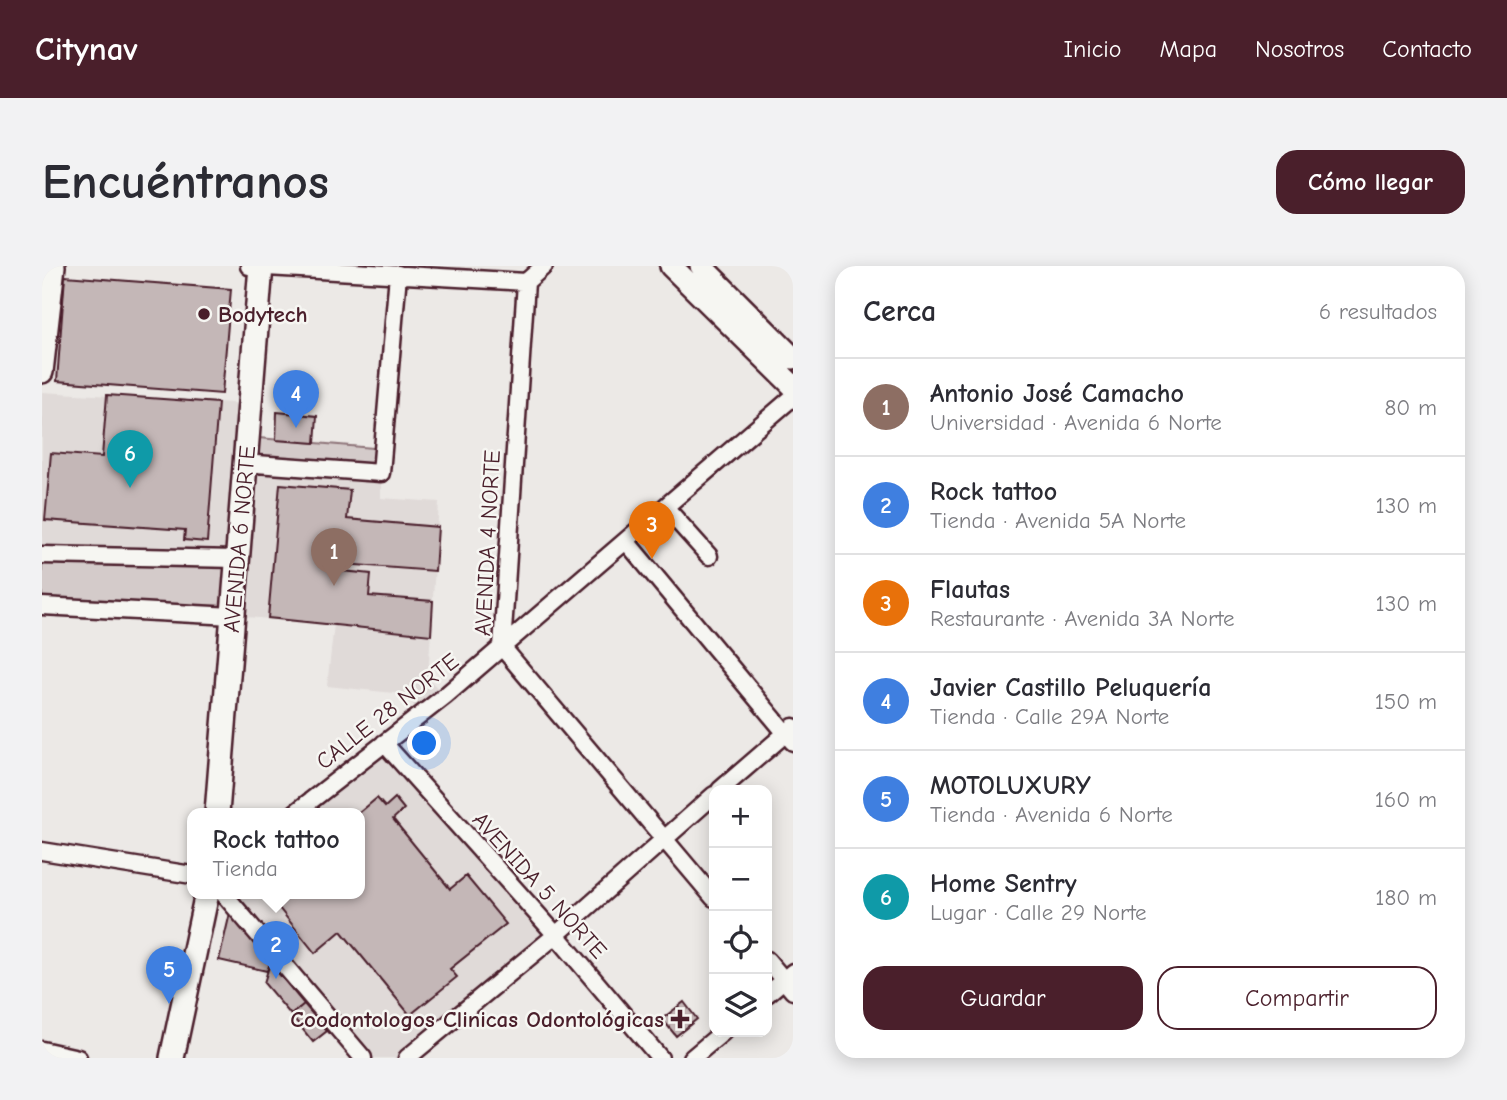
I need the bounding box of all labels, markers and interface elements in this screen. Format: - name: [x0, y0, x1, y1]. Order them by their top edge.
- text: Citynav: [35, 30, 138, 68]
- text: Inicio: [1064, 35, 1121, 63]
- text: Mapa: [1159, 35, 1217, 63]
- text: Nosotros: [1255, 35, 1344, 63]
- text: Contacto: [1382, 35, 1472, 63]
- button: Cómo llegar: [1276, 150, 1465, 214]
- text: Encuéntranos: [42, 154, 329, 210]
- text: Cerca: [863, 294, 936, 329]
- text: 6 resultados: [1319, 298, 1437, 325]
- place label: Bodytech: [218, 301, 308, 328]
- marker: Bodytech: [196, 306, 212, 322]
- pin: 4: [273, 370, 319, 428]
- text: Antonio José Camacho: [930, 379, 1184, 409]
- text: 1: [881, 394, 891, 421]
- text: 80 m: [1384, 394, 1437, 421]
- text: Universidad · Avenida 6 Norte: [930, 409, 1222, 436]
- pin: 6: [107, 430, 153, 488]
- street label: AVENIDA 6 NORTE: [218, 444, 261, 634]
- street label: AVENIDA 4 NORTE: [469, 449, 506, 637]
- text: Rock tattoo: [930, 477, 1057, 507]
- text: 2: [880, 492, 892, 519]
- text: 130 m: [1376, 492, 1437, 519]
- pin: 3: [629, 501, 675, 559]
- text: Tienda · Avenida 5A Norte: [930, 507, 1186, 534]
- pin: 1: [311, 528, 357, 586]
- text: Flautas: [930, 575, 1010, 605]
- text: 3: [880, 590, 892, 617]
- text: 130 m: [1376, 590, 1437, 617]
- text: Restaurante · Avenida 3A Norte: [930, 605, 1234, 632]
- street label: CALLE 28 NORTE: [311, 647, 464, 775]
- text: Javier Castillo Peluquería: [930, 673, 1211, 703]
- text: 4: [881, 688, 891, 715]
- text: 150 m: [1375, 688, 1437, 715]
- text: Tienda · Calle 29A Norte: [930, 703, 1169, 730]
- your location: [407, 726, 441, 760]
- text: MOTOLUXURY: [930, 771, 1091, 801]
- map controls: [709, 785, 772, 1037]
- button: +: [709, 785, 772, 848]
- text: 5: [880, 786, 892, 813]
- text: 160 m: [1375, 786, 1437, 813]
- text: Tienda · Avenida 6 Norte: [930, 801, 1173, 828]
- street label: AVENIDA 5 NORTE: [467, 806, 613, 964]
- popup: [187, 808, 365, 899]
- text: Rock tattoo: [212, 825, 340, 855]
- button: −: [709, 848, 772, 911]
- text: Tienda: [212, 855, 278, 882]
- text: Home Sentry: [930, 869, 1077, 899]
- text: 6: [880, 884, 892, 911]
- text: 180 m: [1375, 884, 1437, 911]
- text: Lugar · Calle 29 Norte: [930, 899, 1147, 926]
- button: locate: [709, 911, 772, 974]
- pin: 2: [253, 921, 299, 979]
- pin: 5: [146, 946, 192, 1004]
- button: Guardar: [863, 966, 1143, 1030]
- button: Compartir: [1157, 966, 1437, 1030]
- button: layers: [709, 974, 772, 1037]
- place label: Coodontologos Clinicas Odontológicas: [290, 1006, 664, 1033]
- marker: Coodontologos Clinicas Odontológicas: [670, 1009, 690, 1029]

